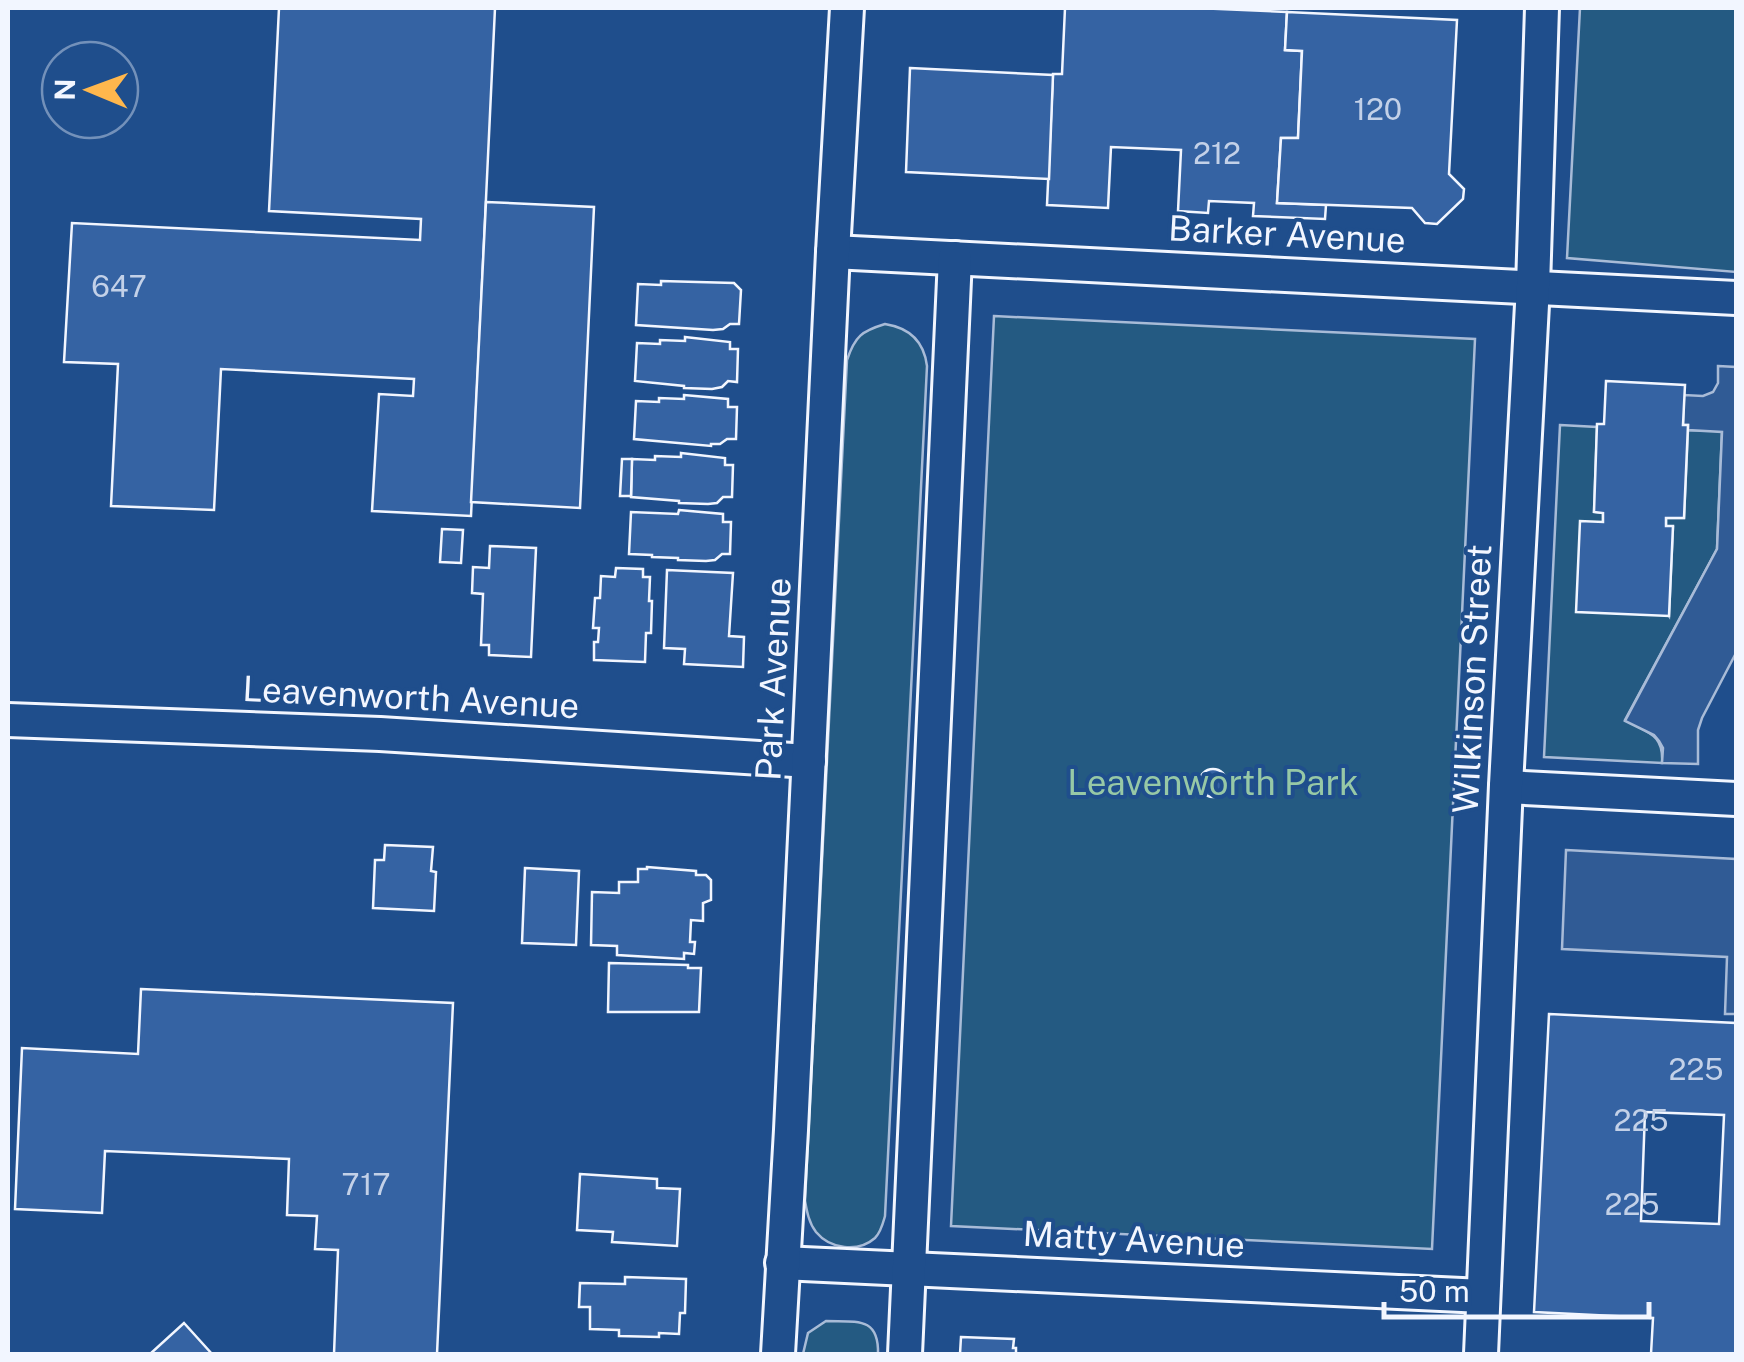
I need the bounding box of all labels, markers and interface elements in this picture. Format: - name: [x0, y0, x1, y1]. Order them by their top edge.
- north arrow: [40, 40, 140, 140]
- text: N: [48, 78, 81, 101]
- house number: 120: [1354, 91, 1402, 127]
- house number: 212: [1193, 135, 1241, 171]
- street label: Barker Avenue: [1167, 207, 1407, 261]
- house number: 647: [91, 268, 147, 304]
- street label: Wilkinson Street: [1444, 543, 1500, 815]
- street label: Park Avenue: [747, 576, 799, 782]
- street label: Leavenworth Avenue: [242, 668, 580, 726]
- park label: Leavenworth Park: [1067, 762, 1359, 803]
- house number: 225: [1669, 1051, 1723, 1087]
- house number: 225: [1614, 1102, 1668, 1138]
- house number: 717: [342, 1166, 390, 1202]
- house number: 225: [1605, 1186, 1659, 1222]
- street label: Matty Avenue: [1022, 1213, 1246, 1265]
- scale bar: [1384, 1257, 1649, 1319]
- text: 50 m: [1399, 1273, 1470, 1309]

